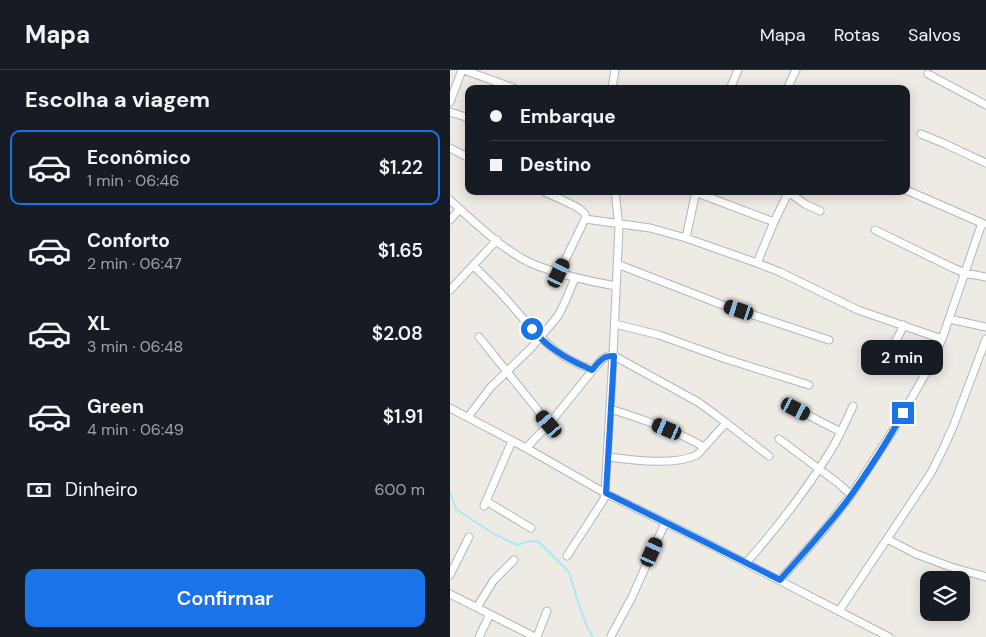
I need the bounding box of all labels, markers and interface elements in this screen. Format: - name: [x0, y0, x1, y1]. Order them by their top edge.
- text: Mapa: [25, 19, 90, 50]
- text: Mapa: [760, 23, 806, 47]
- text: Rotas: [834, 23, 880, 47]
- text: Salvos: [908, 23, 961, 47]
- text: Escolha a viagem: [25, 85, 210, 114]
- text: Embarque: [520, 104, 616, 129]
- icon: car: [27, 145, 72, 190]
- text: Econômico: [87, 145, 191, 170]
- text: Destino: [520, 152, 591, 177]
- text: $1.22: [379, 155, 423, 180]
- text: 1 min · 06:46: [87, 170, 179, 191]
- icon: car: [27, 228, 72, 273]
- text: Conforto: [87, 228, 170, 253]
- text: $1.65: [378, 238, 423, 263]
- text: 2 min · 06:47: [87, 253, 182, 274]
- car: [545, 256, 572, 290]
- car: [722, 298, 755, 322]
- icon: car: [27, 311, 72, 356]
- text: XL: [87, 311, 110, 336]
- route start: [521, 318, 543, 340]
- text: $2.08: [372, 321, 423, 346]
- text: 3 min · 06:48: [87, 336, 183, 357]
- callout: 2 min: [862, 340, 944, 376]
- text: 2 min: [881, 347, 923, 368]
- icon: car: [27, 394, 72, 439]
- text: Green: [87, 394, 144, 419]
- car: [779, 396, 812, 422]
- route end: [892, 402, 914, 424]
- text: $1.91: [383, 404, 423, 429]
- car: [533, 408, 564, 440]
- car: [650, 416, 683, 442]
- text: 4 min · 06:49: [87, 419, 184, 440]
- icon: cash: [25, 476, 53, 504]
- text: Dinheiro: [65, 477, 138, 502]
- text: 600 m: [375, 479, 425, 500]
- car: [639, 535, 664, 569]
- button: Confirmar: [25, 569, 425, 627]
- map controls: [920, 571, 970, 621]
- button: layers: [920, 571, 970, 621]

